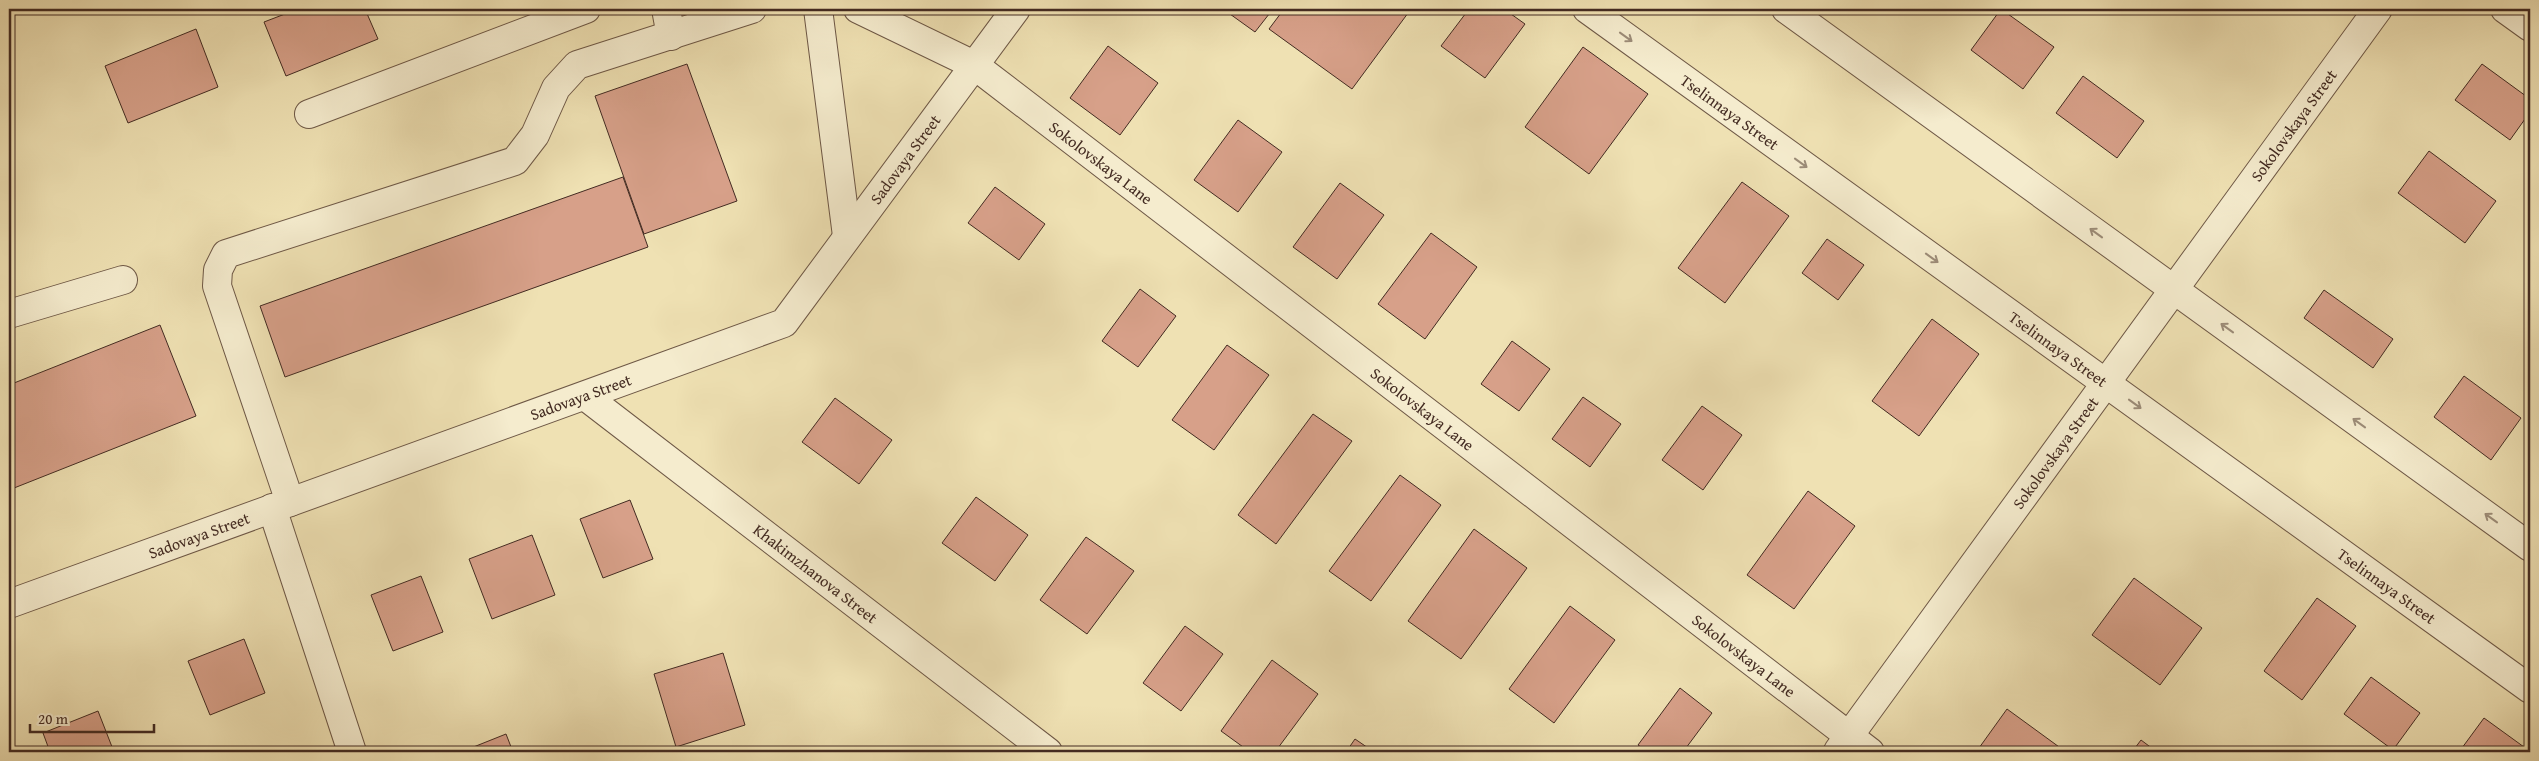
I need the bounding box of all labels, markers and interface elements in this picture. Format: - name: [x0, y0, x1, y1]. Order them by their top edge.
- one-way arrow: [1619, 32, 1633, 42]
- street label: Sokolovskaya Street: [2244, 64, 2343, 186]
- street label: Tselinnaya Street: [1675, 68, 1784, 156]
- street label: Sadovaya Street: [864, 109, 946, 209]
- street label: Sokolovskaya Lane: [1044, 115, 1158, 210]
- one-way arrow: [1794, 158, 1808, 168]
- one-way arrow: [2089, 228, 2103, 238]
- one-way arrow: [1925, 253, 1939, 263]
- street label: Tselinnaya Street: [2004, 305, 2113, 393]
- one-way arrow: [2220, 323, 2234, 333]
- street label: Sokolovskaya Lane: [1366, 361, 1479, 456]
- street label: Sadovaya Street: [527, 367, 635, 426]
- street label: Sokolovskaya Street: [2006, 391, 2104, 514]
- one-way arrow: [2128, 399, 2142, 409]
- one-way arrow: [2352, 418, 2366, 428]
- street label: Sadovaya Street: [145, 506, 253, 565]
- one-way arrow: [2485, 513, 2498, 524]
- street label: Khakimzhanova Street: [748, 518, 883, 629]
- street label: Tselinnaya Street: [2332, 542, 2441, 630]
- street label: Sokolovskaya Lane: [1687, 608, 1801, 703]
- scale bar: [30, 701, 154, 733]
- text: 20 m: [38, 708, 69, 729]

